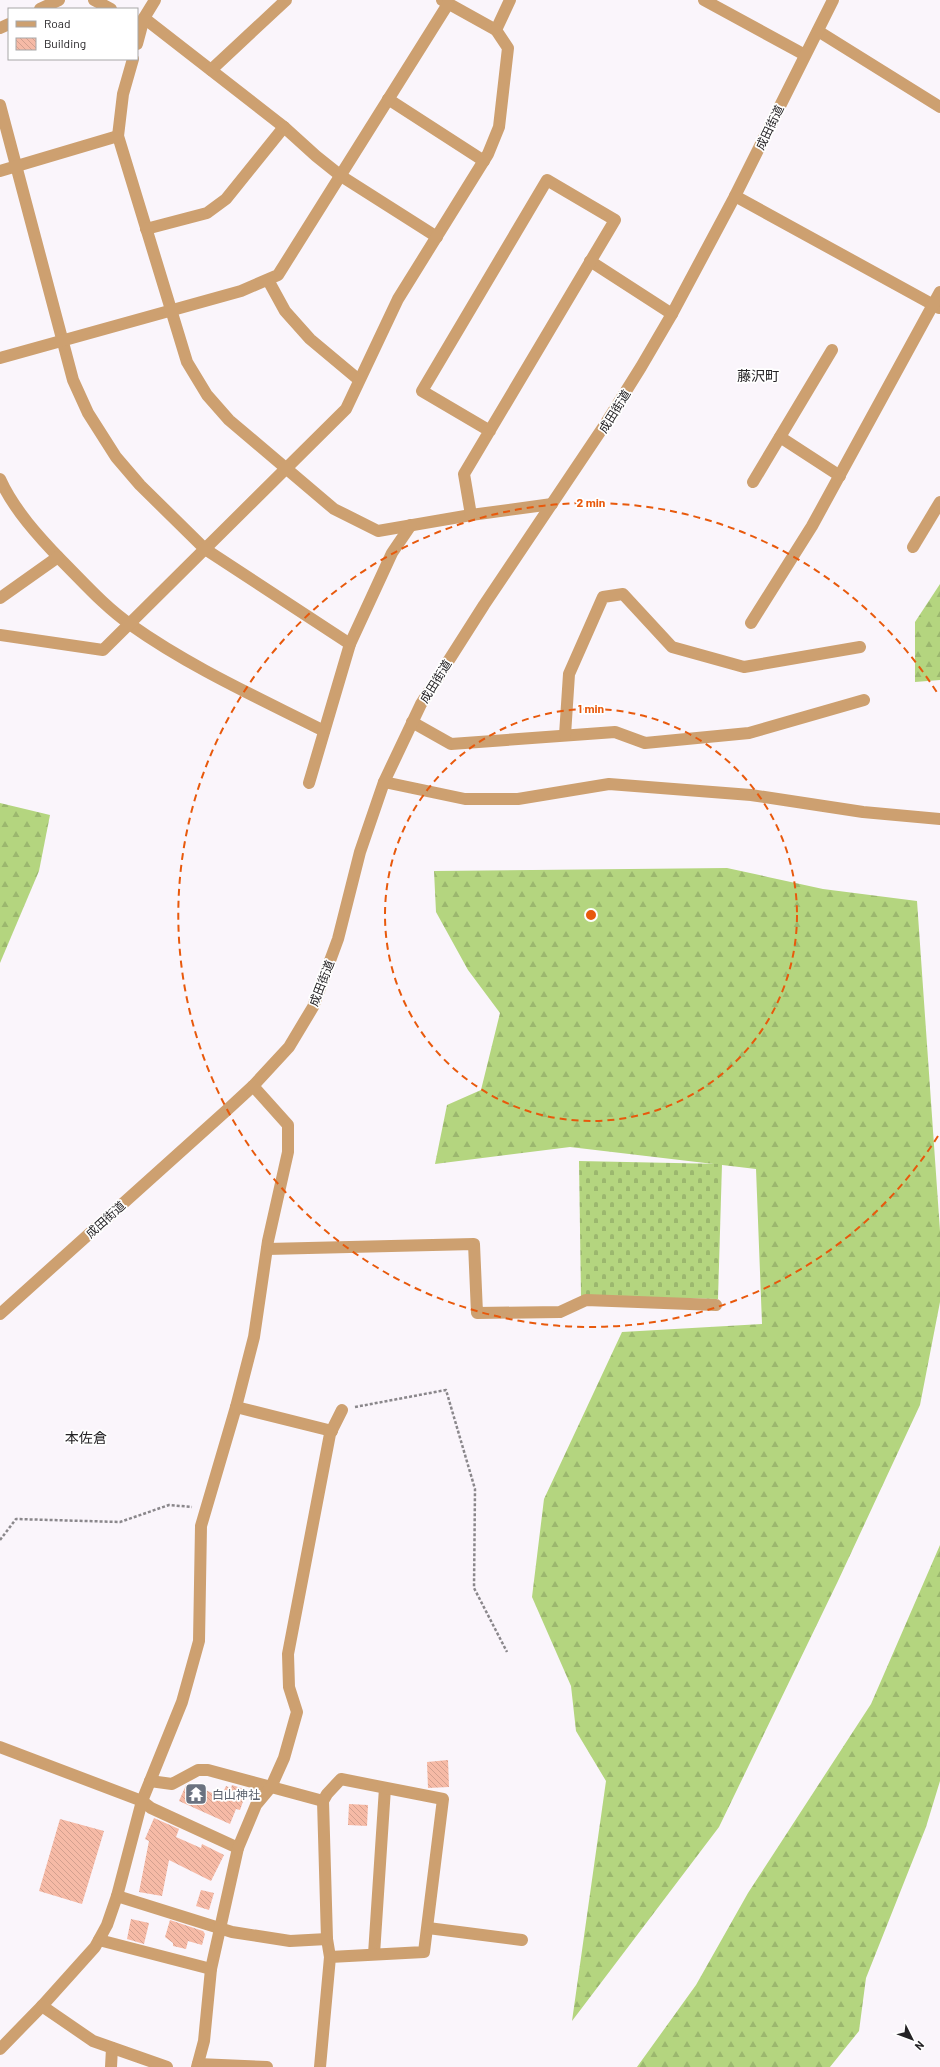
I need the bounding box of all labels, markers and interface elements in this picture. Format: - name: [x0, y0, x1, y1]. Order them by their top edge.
- legend: [8, 8, 138, 60]
- text: Road: [44, 16, 71, 30]
- text: Building: [44, 36, 86, 50]
- street label: 成田街道: [752, 102, 786, 152]
- district label: 藤沢町: [737, 367, 779, 384]
- street label: 成田街道: [595, 387, 633, 435]
- text: 2 min: [577, 495, 605, 509]
- street label: 成田街道: [416, 657, 454, 705]
- text: 1 min: [578, 701, 604, 715]
- centre of rings: [584, 908, 598, 922]
- street label: 成田街道: [306, 958, 336, 1008]
- street label: 成田街道: [82, 1198, 128, 1240]
- district label: 本佐倉: [65, 1429, 107, 1446]
- temple icon: 白山神社: [183, 1781, 209, 1807]
- place label: 白山神社: [212, 1787, 260, 1801]
- north arrow: [892, 2019, 932, 2059]
- text: N: [913, 2039, 927, 2053]

